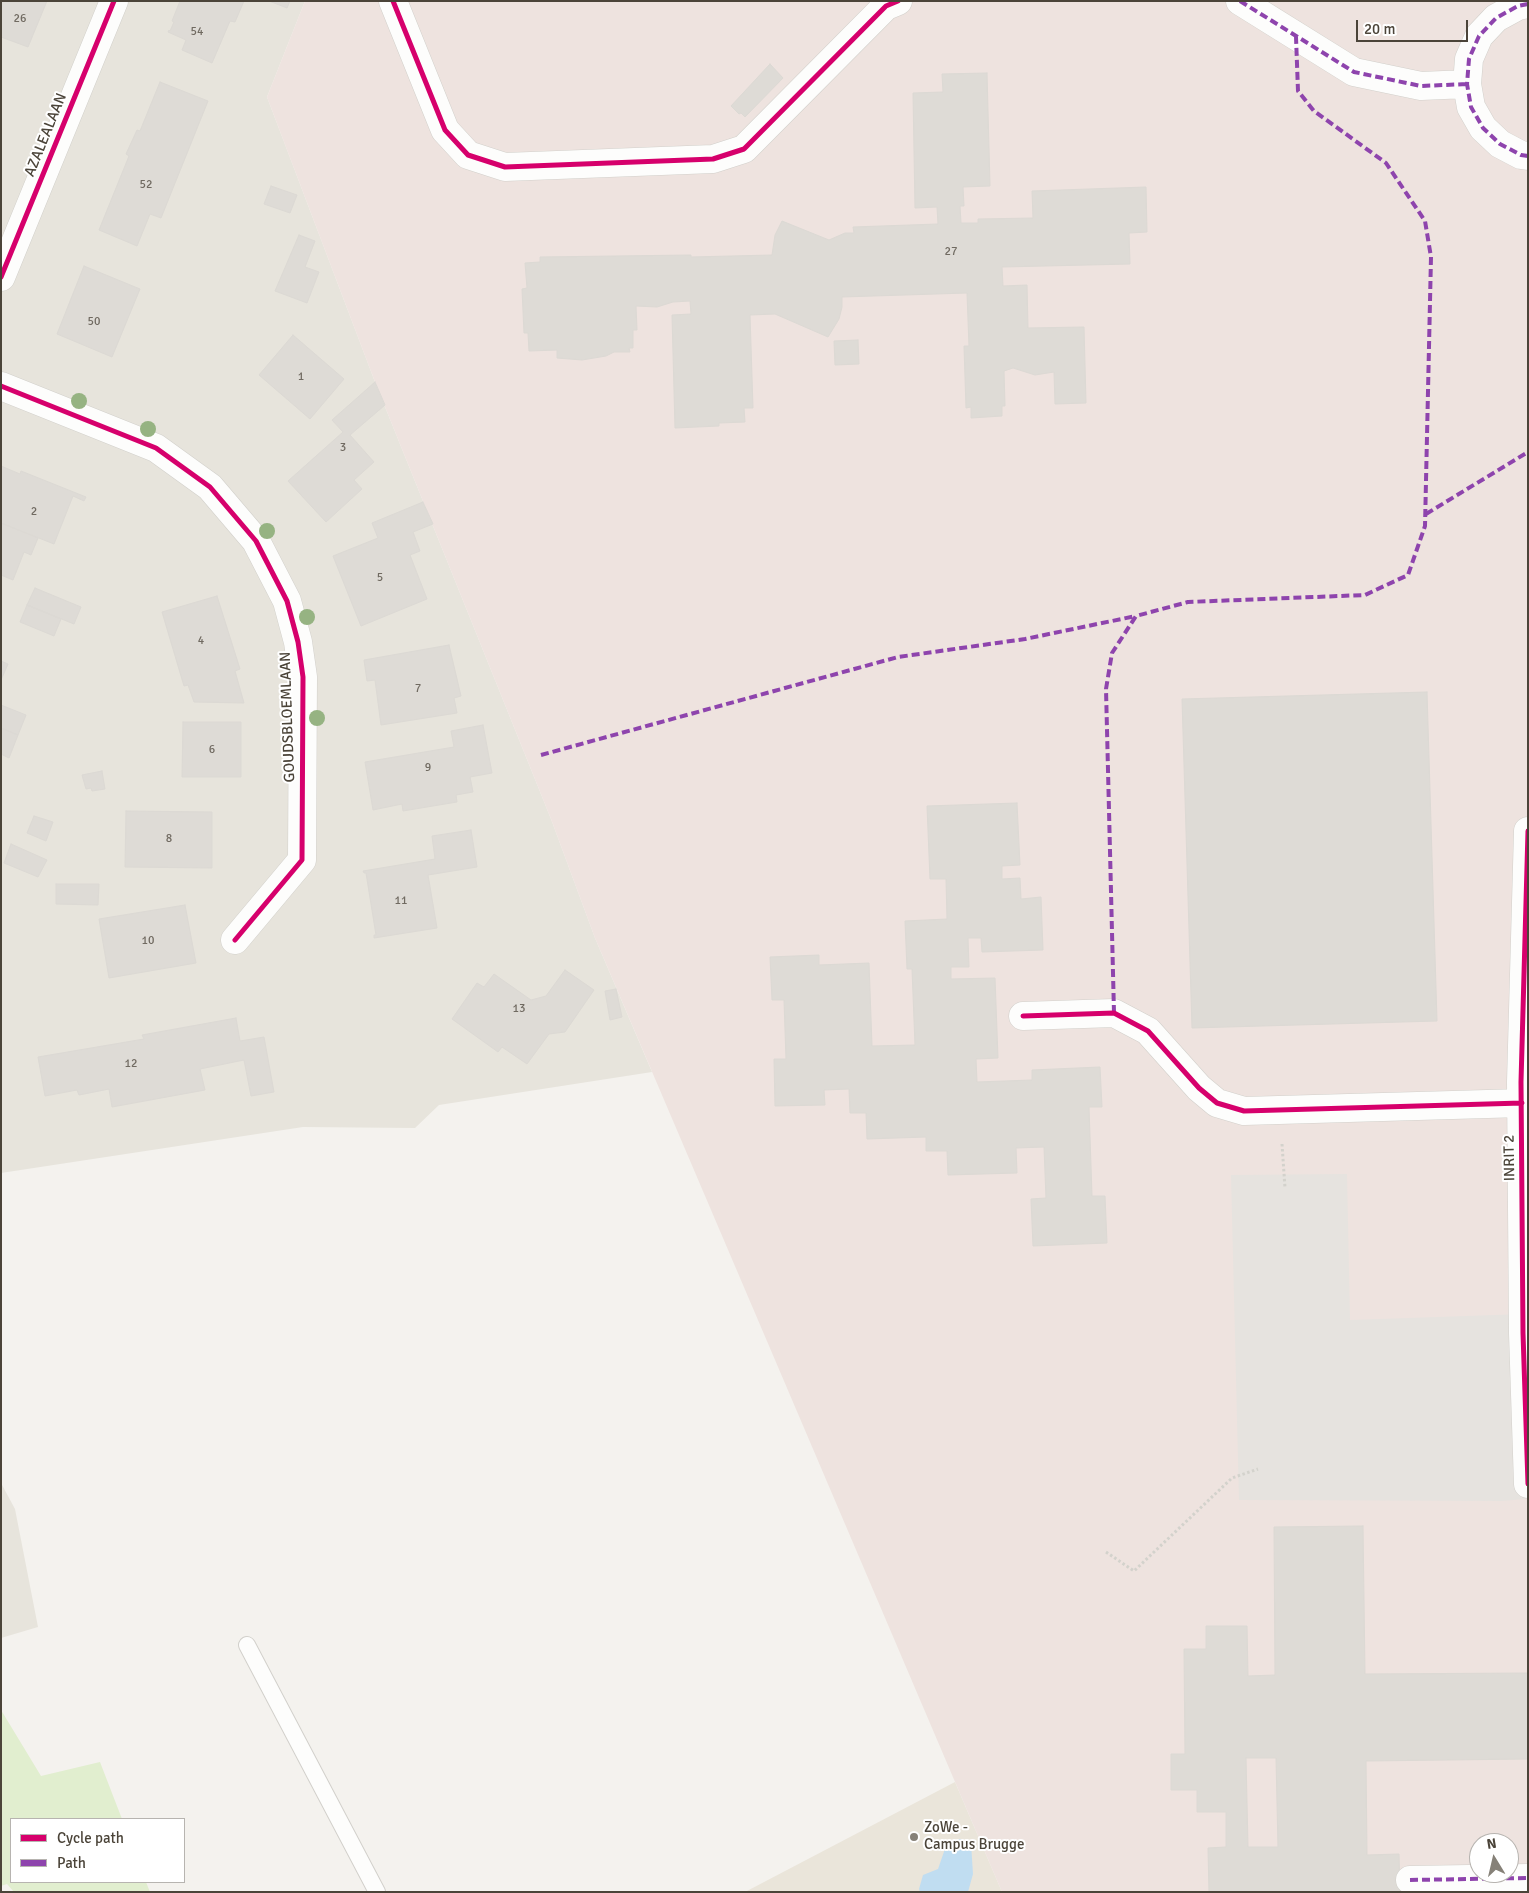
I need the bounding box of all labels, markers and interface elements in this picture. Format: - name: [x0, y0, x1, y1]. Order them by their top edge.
- scale bar: [1359, 10, 1472, 42]
- house number: 26: [14, 12, 26, 26]
- text: 20 m: [1364, 20, 1395, 38]
- house number: 54: [191, 25, 203, 39]
- street label: AZALEALAAN: [21, 91, 71, 179]
- house number: 52: [140, 178, 152, 192]
- house number: 27: [945, 245, 957, 259]
- house number: 50: [88, 315, 100, 329]
- house number: 1: [298, 370, 304, 384]
- house number: 3: [340, 441, 346, 455]
- house number: 2: [31, 505, 37, 519]
- house number: 5: [377, 571, 383, 585]
- house number: 4: [198, 634, 204, 648]
- street label: GOUDSBLOEMLAAN: [277, 651, 299, 783]
- house number: 7: [415, 682, 421, 696]
- house number: 6: [209, 743, 215, 757]
- house number: 9: [425, 761, 431, 775]
- house number: 8: [166, 832, 172, 846]
- house number: 11: [395, 894, 407, 908]
- house number: 10: [142, 934, 154, 948]
- house number: 13: [513, 1002, 525, 1016]
- house number: 12: [125, 1057, 137, 1071]
- street label: INRIT 2: [1501, 1134, 1519, 1182]
- legend: [10, 1818, 185, 1883]
- place label: ZoWe - Campus Brugge: [924, 1819, 1024, 1854]
- text: Cycle path: [57, 1829, 124, 1847]
- marker: ZoWe - Campus Brugge: [908, 1831, 920, 1843]
- north arrow: [1469, 1833, 1519, 1883]
- text: N: [1486, 1835, 1498, 1853]
- text: Path: [57, 1854, 86, 1872]

